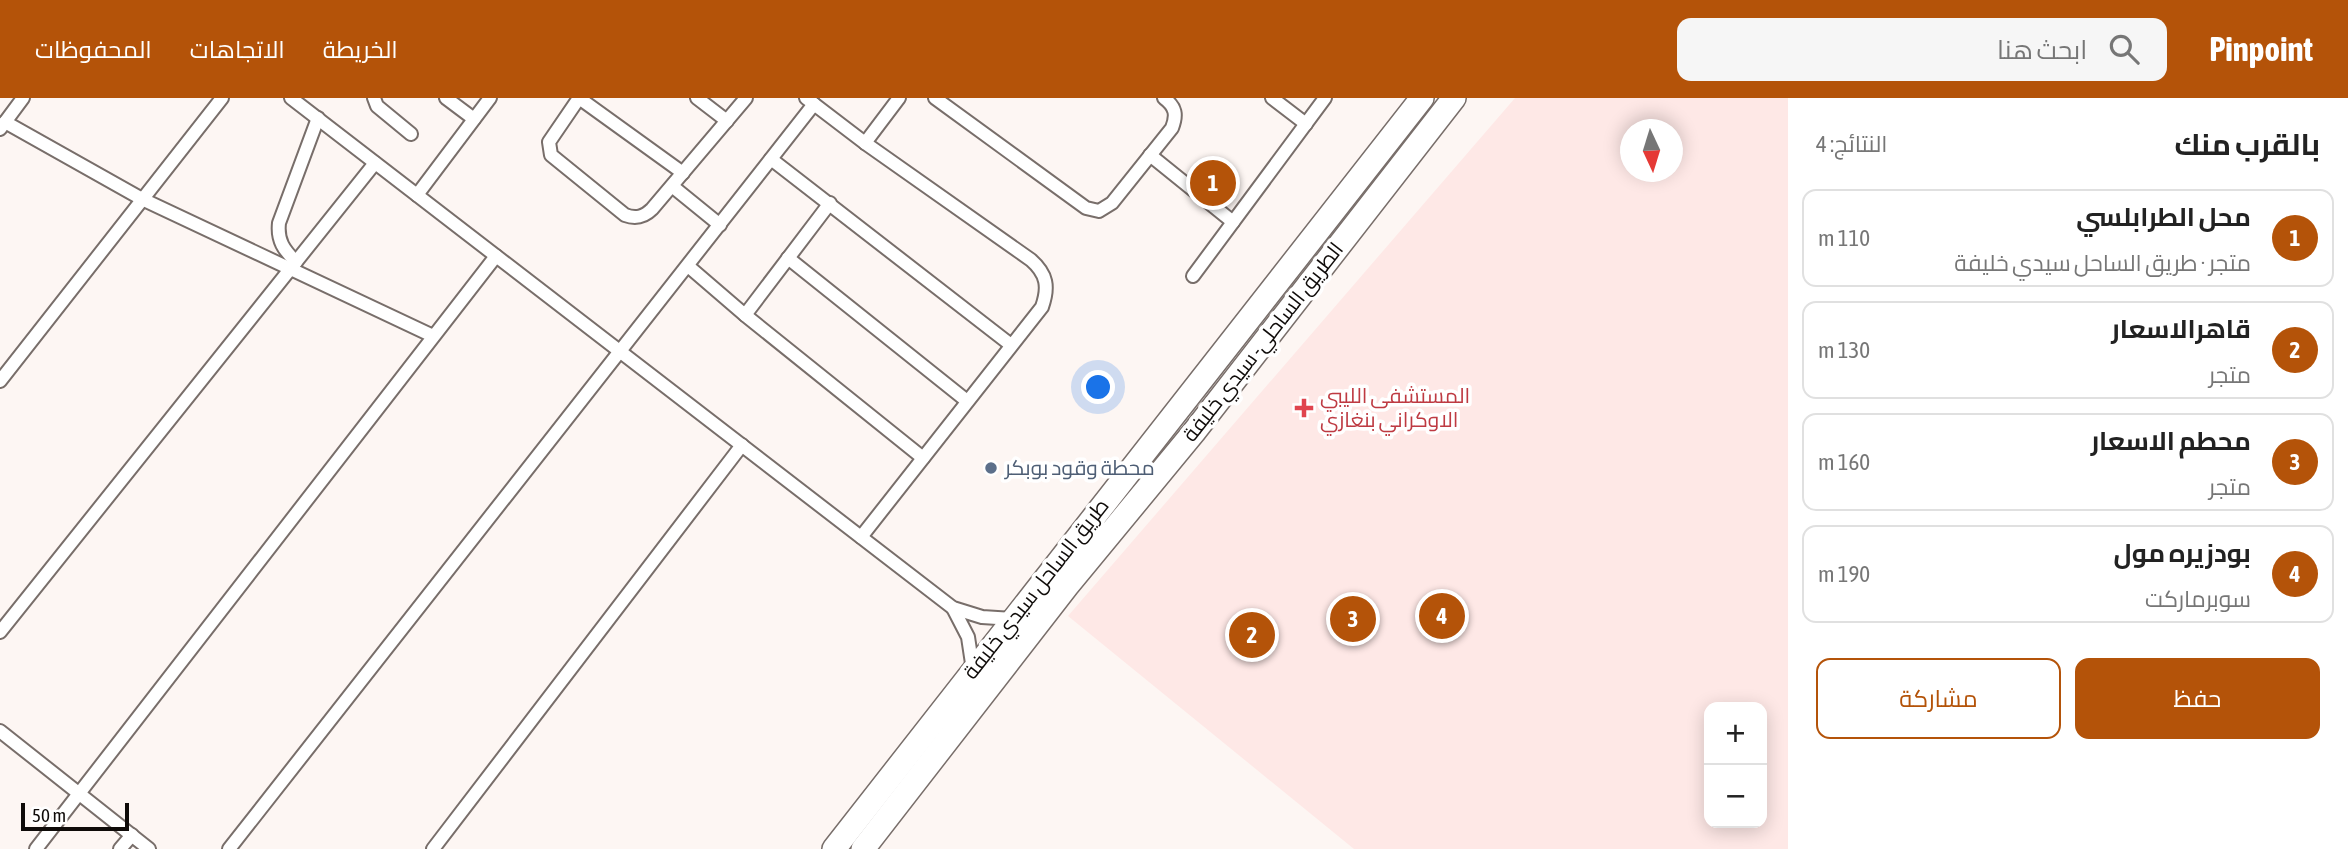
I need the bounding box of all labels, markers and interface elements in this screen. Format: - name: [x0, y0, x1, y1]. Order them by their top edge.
- search box: [1677, 18, 2167, 81]
- icon: search: [2105, 30, 2143, 68]
- text: Pinpoint: [2209, 30, 2313, 68]
- text: ابحث هنا: [1997, 35, 2087, 65]
- text: المحفوظات: [35, 36, 152, 63]
- text: الاتجاهات: [190, 36, 285, 63]
- text: الخريطة: [323, 36, 398, 63]
- north arrow: [1620, 119, 1683, 182]
- text: بالقرب منك: [2174, 127, 2320, 161]
- text: النتائج: 4: [1816, 131, 1887, 157]
- pin: 1: [1190, 157, 1236, 209]
- text: محل الطرابلسي: [2076, 202, 2251, 232]
- text: 110 m: [1818, 225, 1870, 251]
- text: 1: [2290, 225, 2300, 251]
- street label: الطريق الساحلي- سيدي خليفة: [1177, 237, 1351, 449]
- text: متجر · طريق الساحل سيدي خليفة: [1954, 250, 2251, 276]
- text: قاهرالاسعار: [2111, 314, 2251, 344]
- text: 130 m: [1818, 337, 1870, 363]
- text: 2: [2290, 337, 2300, 363]
- text: متجر: [2209, 362, 2251, 388]
- your location: [1081, 370, 1115, 404]
- place label: المستشفى الليبي الاوكراني بنغازي: [1320, 383, 1470, 436]
- marker: المستشفى الليبي الاوكراني بنغازي: [1294, 398, 1314, 418]
- text: محطم الاسعار: [2091, 426, 2251, 456]
- text: 160 m: [1818, 449, 1870, 475]
- text: 3: [2290, 449, 2300, 475]
- place label: محطة وقود بوبكر: [1004, 455, 1155, 480]
- marker: محطة وقود بوبكر: [983, 460, 999, 476]
- text: متجر: [2209, 474, 2251, 500]
- street label: طريق الساحل سيدي خليفة: [957, 494, 1117, 686]
- text: بودزيره مول: [2114, 538, 2251, 568]
- text: 190 m: [1818, 561, 1870, 587]
- text: 4: [2290, 561, 2300, 587]
- text: سوبرماركت: [2145, 586, 2251, 612]
- pin: 4: [1419, 590, 1465, 642]
- pin: 3: [1330, 593, 1376, 645]
- pin: 2: [1229, 609, 1275, 661]
- button: مشاركة: [1816, 658, 2061, 739]
- button: حفظ: [2075, 658, 2320, 739]
- map controls: [1704, 702, 1767, 828]
- button: +: [1704, 702, 1767, 765]
- button: −: [1704, 765, 1767, 828]
- scale bar: [21, 800, 130, 832]
- text: 50 m: [32, 804, 66, 826]

